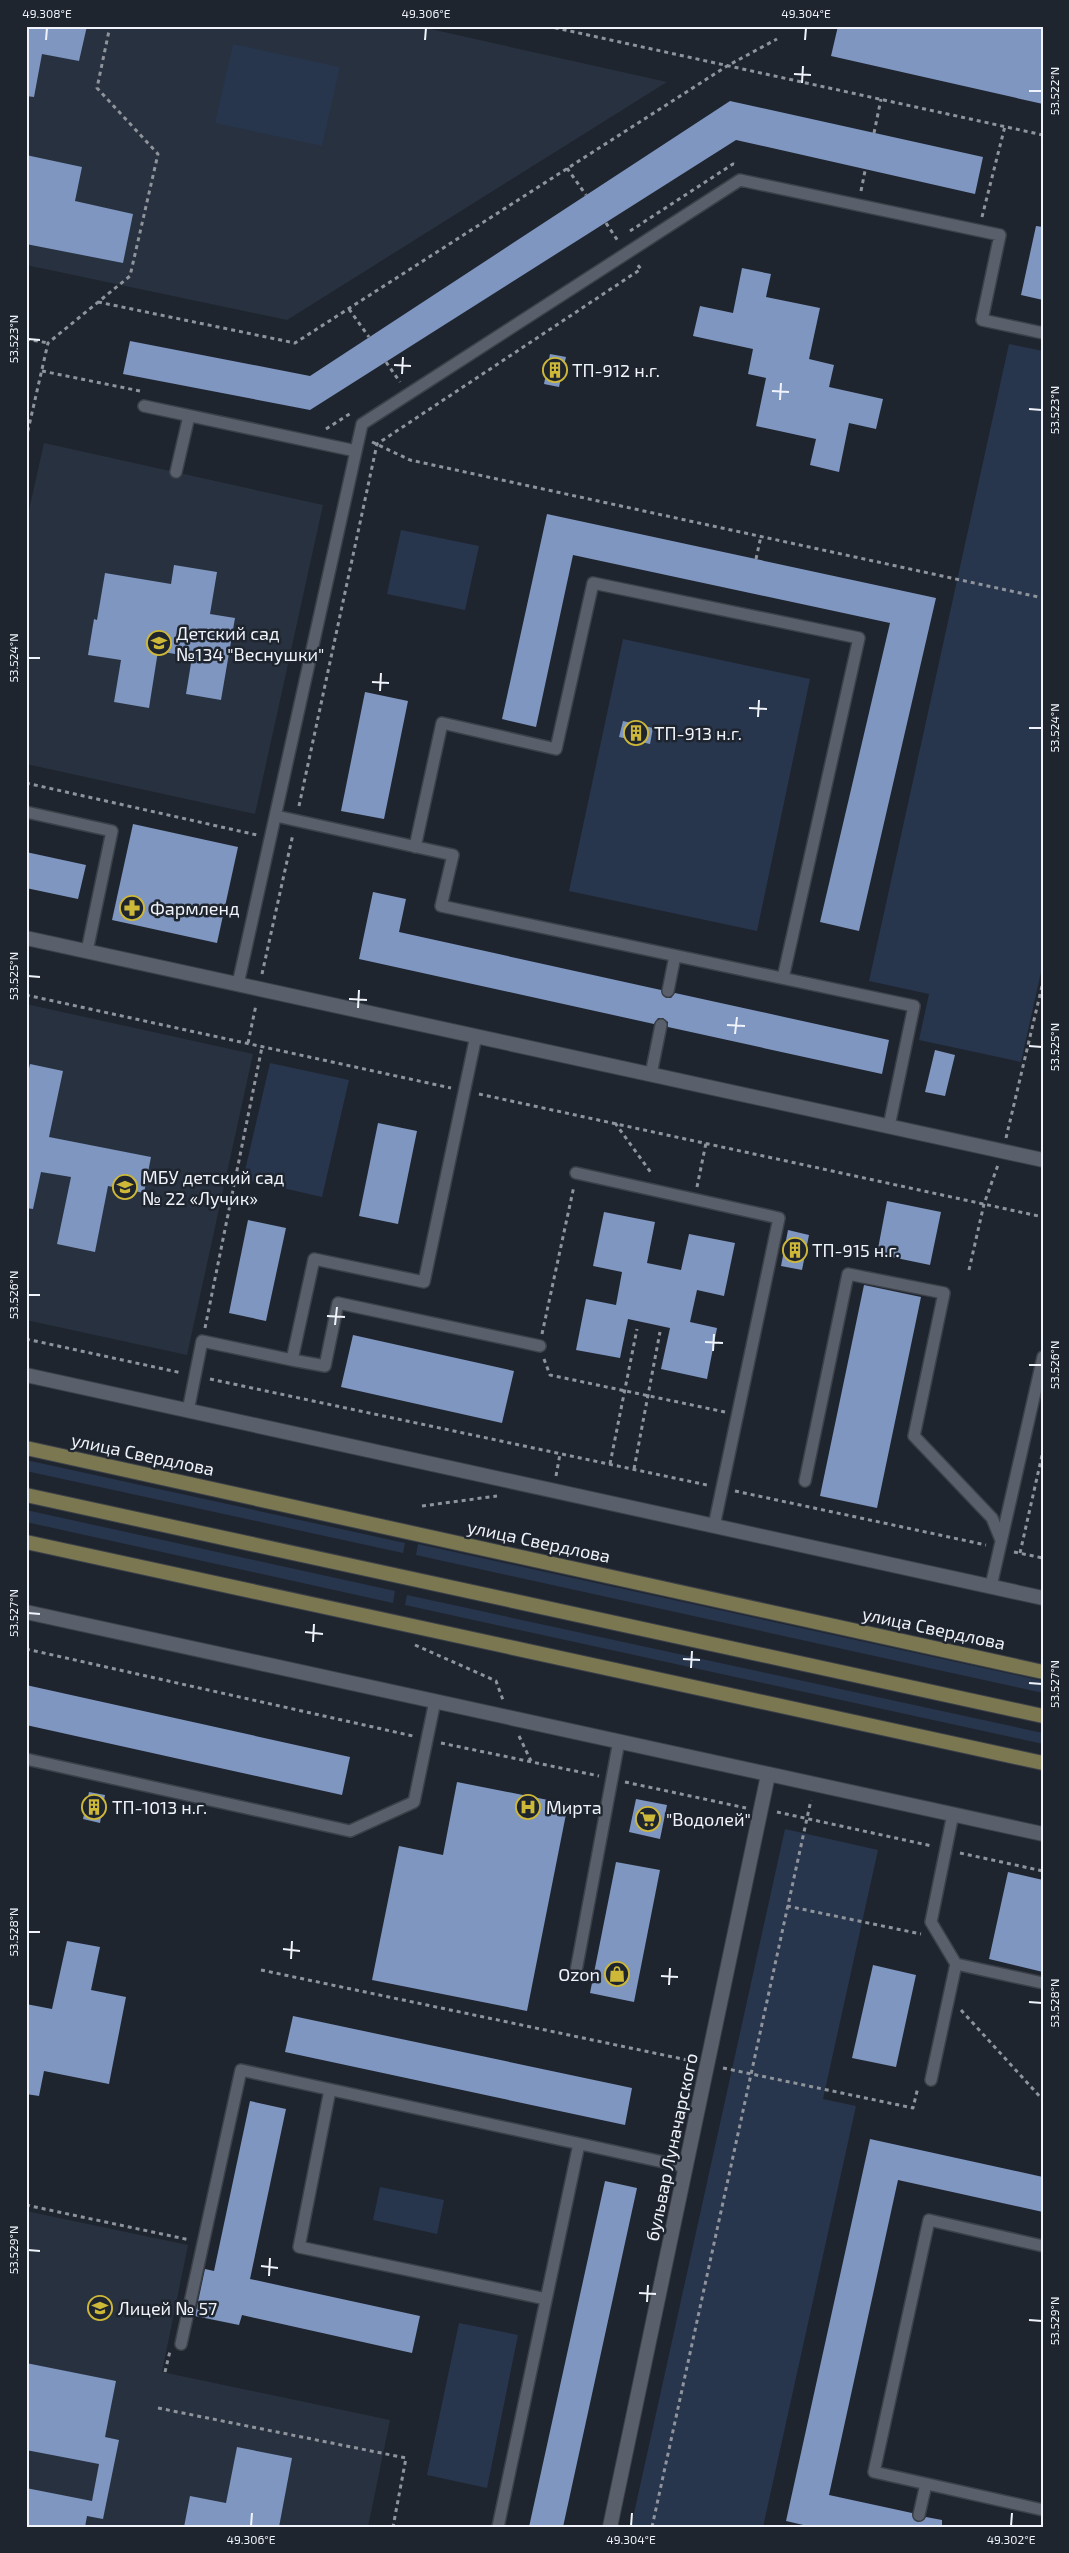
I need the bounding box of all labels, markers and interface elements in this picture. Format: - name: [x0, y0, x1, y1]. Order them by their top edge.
- text: 49.308°E: [22, 6, 72, 20]
- text: 49.306°E: [402, 6, 451, 20]
- text: 49.304°E: [781, 6, 831, 20]
- text: 53.522°N: [1047, 67, 1061, 115]
- text: 53.523°N: [6, 315, 20, 363]
- building icon: ТП-912 н.г.: [542, 357, 568, 383]
- place label: ТП-912 н.г.: [572, 359, 660, 381]
- text: 53.523°N: [1047, 386, 1061, 434]
- place label: Детский сад №134 "Веснушки": [176, 622, 324, 665]
- school or university icon: Детский сад №134 "Веснушки": [146, 630, 172, 656]
- text: 53.524°N: [6, 633, 20, 683]
- text: 53.524°N: [1047, 703, 1061, 753]
- building icon: ТП-913 н.г.: [623, 720, 649, 746]
- place label: ТП-913 н.г.: [654, 722, 742, 744]
- pharmacy icon: Фармленд: [119, 895, 145, 921]
- place label: Фармленд: [150, 897, 240, 919]
- text: 53.525°N: [6, 952, 20, 1000]
- text: 53.525°N: [1047, 1023, 1061, 1071]
- place label: МБУ детский сад № 22 «Лучик»: [142, 1166, 284, 1209]
- school or university icon: МБУ детский сад № 22 «Лучик»: [112, 1174, 138, 1200]
- building icon: ТП-915 н.г.: [782, 1237, 808, 1263]
- place label: ТП-915 н.г.: [812, 1239, 900, 1261]
- text: 53.526°N: [6, 1271, 20, 1319]
- text: 53.526°N: [1047, 1341, 1061, 1389]
- street label: улица Свердлова: [70, 1428, 216, 1480]
- street label: улица Свердлова: [466, 1515, 612, 1567]
- text: 53.527°N: [6, 1589, 20, 1637]
- street label: улица Свердлова: [861, 1602, 1007, 1654]
- text: 53.527°N: [1047, 1660, 1061, 1708]
- building icon: ТП-1013 н.г.: [81, 1794, 107, 1820]
- hospital icon: Мирта: [515, 1794, 541, 1820]
- place label: ТП-1013 н.г.: [112, 1796, 207, 1818]
- place label: Мирта: [546, 1796, 602, 1818]
- supermarket icon: "Водолей": [635, 1806, 661, 1832]
- place label: "Водолей": [666, 1808, 751, 1830]
- text: 53.528°N: [6, 1907, 20, 1957]
- shop icon: Ozon: [604, 1961, 630, 1987]
- place label: Ozon: [558, 1963, 600, 1985]
- text: 53.528°N: [1047, 1978, 1061, 2028]
- street label: бульвар Луначарского: [640, 2051, 702, 2243]
- text: 53.529°N: [6, 2226, 20, 2274]
- school or university icon: Лицей № 57: [87, 2295, 113, 2321]
- place label: Лицей № 57: [118, 2297, 217, 2319]
- text: 53.529°N: [1047, 2297, 1061, 2345]
- text: 49.306°E: [227, 2532, 276, 2546]
- text: 49.304°E: [606, 2532, 656, 2546]
- text: 49.302°E: [987, 2532, 1036, 2546]

